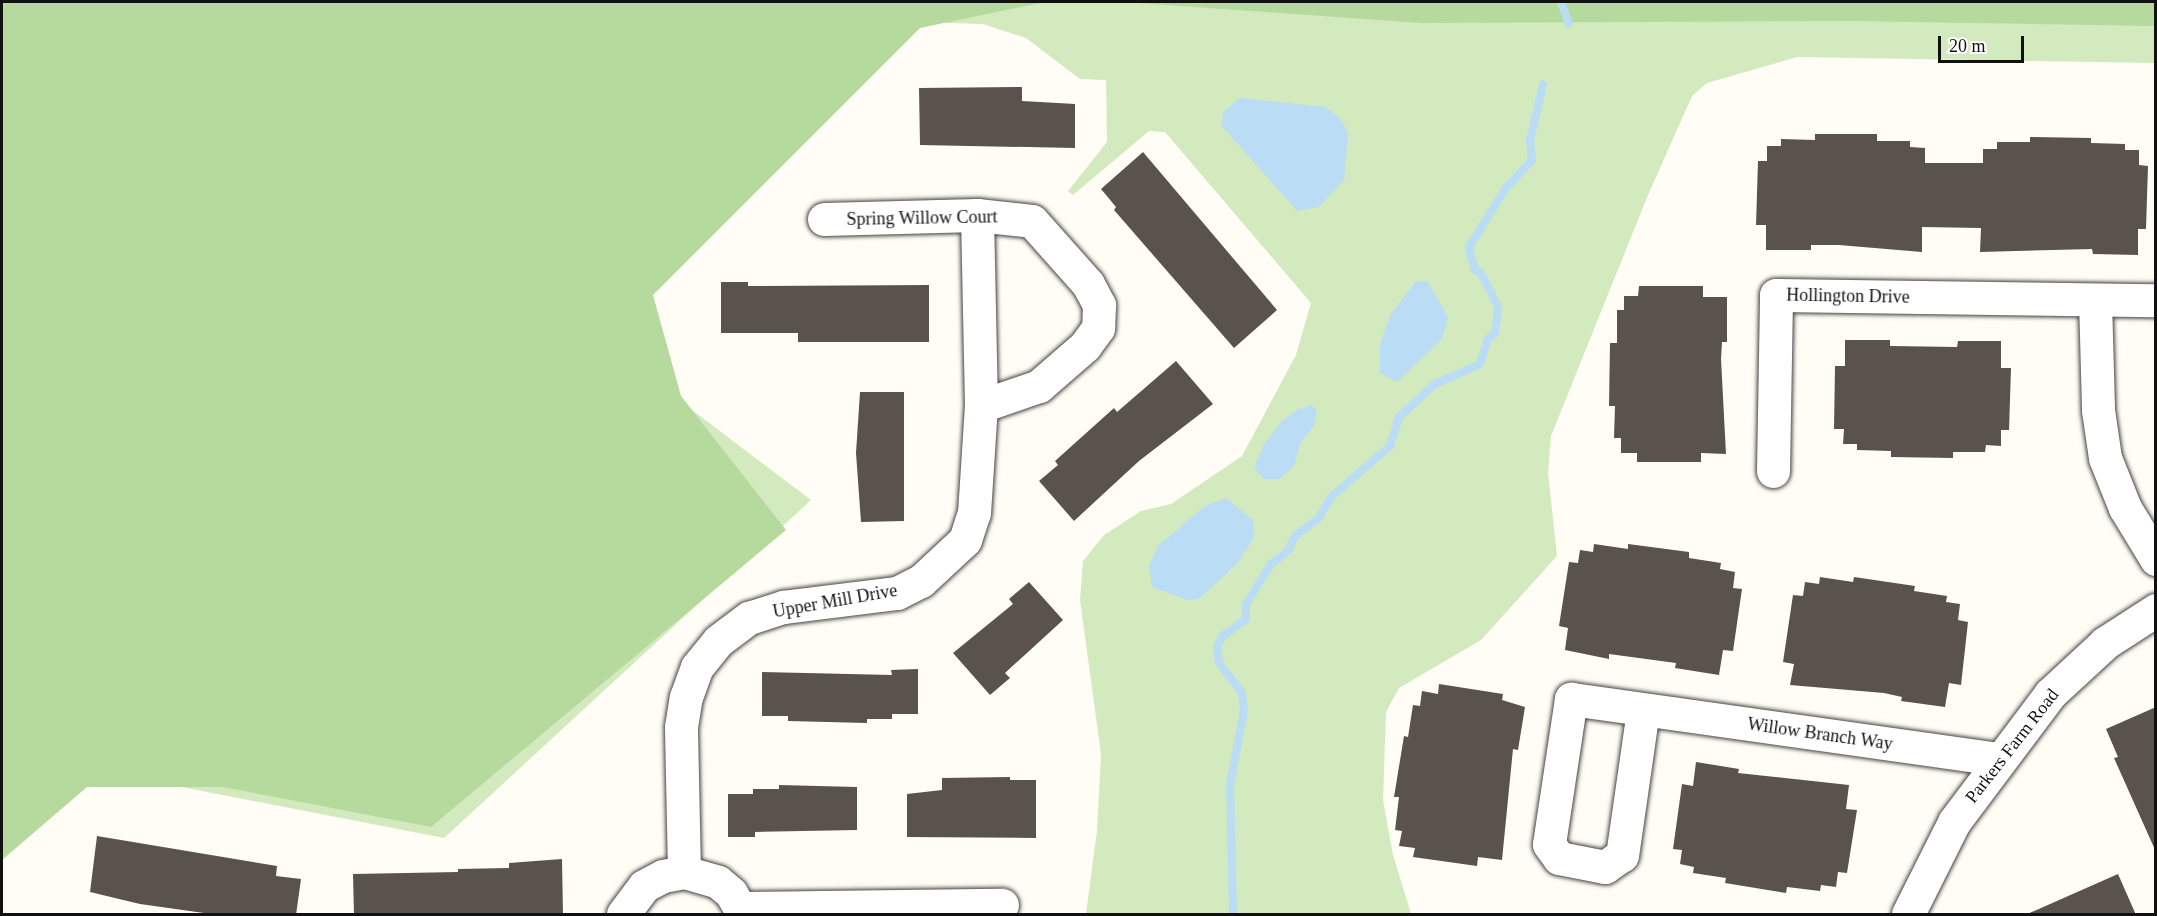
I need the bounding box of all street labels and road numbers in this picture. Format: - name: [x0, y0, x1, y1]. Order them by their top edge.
- street label: Spring Willow Court: [846, 206, 998, 230]
- street label: Hollington Drive: [1786, 284, 1910, 308]
- street label: Upper Mill Drive: [771, 579, 899, 623]
- street label: Parkers Farm Road: [1961, 685, 2063, 807]
- street label: Willow Branch Way: [1746, 713, 1894, 755]

